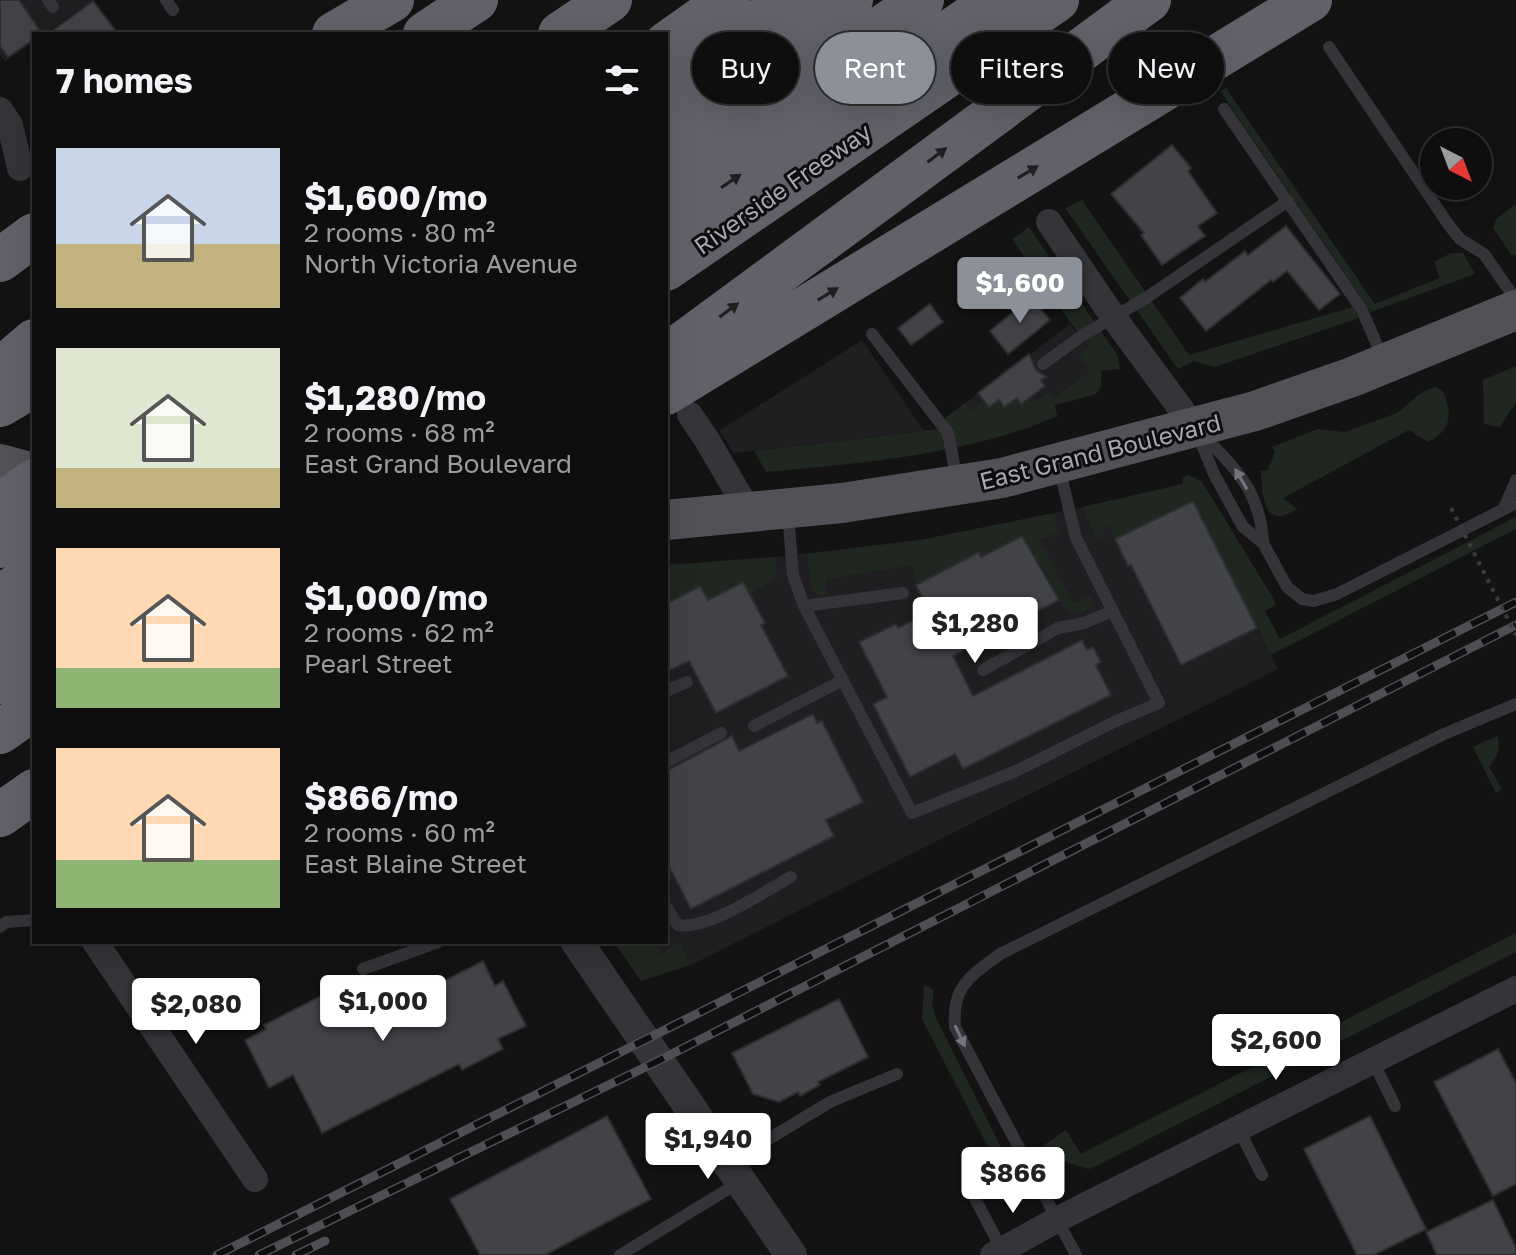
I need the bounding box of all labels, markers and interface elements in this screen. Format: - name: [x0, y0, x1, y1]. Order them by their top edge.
- chip: Buy: [692, 32, 799, 104]
- chip: Rent: [815, 32, 935, 104]
- chip: Filters: [951, 32, 1092, 104]
- chip: New: [1108, 32, 1224, 104]
- icon: filters: [600, 58, 644, 102]
- text: 7 homes: [56, 60, 193, 100]
- street label: Riverside Freeway: [688, 116, 876, 260]
- north arrow: [1420, 128, 1492, 200]
- map controls: [1420, 128, 1492, 200]
- one-way arrow: [927, 147, 948, 163]
- one-way arrow: [1017, 165, 1039, 179]
- one-way arrow: [720, 174, 741, 189]
- text: $1,600/mo: [304, 177, 487, 217]
- icon: home: [120, 180, 216, 276]
- text: 2 rooms · 80 m²: [304, 217, 495, 248]
- text: North Victoria Avenue: [304, 248, 578, 279]
- pin: $1,600: [955, 257, 1085, 325]
- text: $1,600: [975, 267, 1065, 298]
- one-way arrow: [817, 287, 839, 301]
- one-way arrow: [718, 303, 739, 318]
- text: $1,280/mo: [304, 377, 486, 417]
- icon: home: [120, 380, 216, 476]
- street label: East Grand Boulevard: [976, 407, 1224, 495]
- text: 2 rooms · 68 m²: [304, 417, 495, 448]
- text: East Grand Boulevard: [304, 448, 572, 479]
- one-way arrow: [1234, 468, 1248, 490]
- text: $1,000/mo: [304, 577, 488, 617]
- icon: home: [120, 580, 216, 676]
- pin: $1,280: [910, 597, 1040, 665]
- text: $1,280: [931, 607, 1019, 638]
- text: 2 rooms · 62 m²: [304, 617, 494, 648]
- text: Pearl Street: [304, 648, 452, 679]
- text: $866/mo: [304, 777, 458, 817]
- icon: home: [120, 780, 216, 876]
- text: 2 rooms · 60 m²: [304, 817, 495, 848]
- text: East Blaine Street: [304, 848, 527, 879]
- pin: $1,000: [318, 975, 448, 1043]
- pin: $2,080: [131, 978, 261, 1046]
- text: $1,000: [338, 985, 428, 1016]
- text: $2,080: [150, 988, 242, 1019]
- pin: $2,600: [1211, 1014, 1341, 1082]
- one-way arrow: [953, 1024, 967, 1047]
- text: $2,600: [1230, 1024, 1322, 1055]
- pin: $1,940: [643, 1113, 773, 1181]
- text: $1,940: [664, 1123, 752, 1154]
- pin: $866: [966, 1147, 1060, 1215]
- text: $866: [979, 1157, 1047, 1188]

